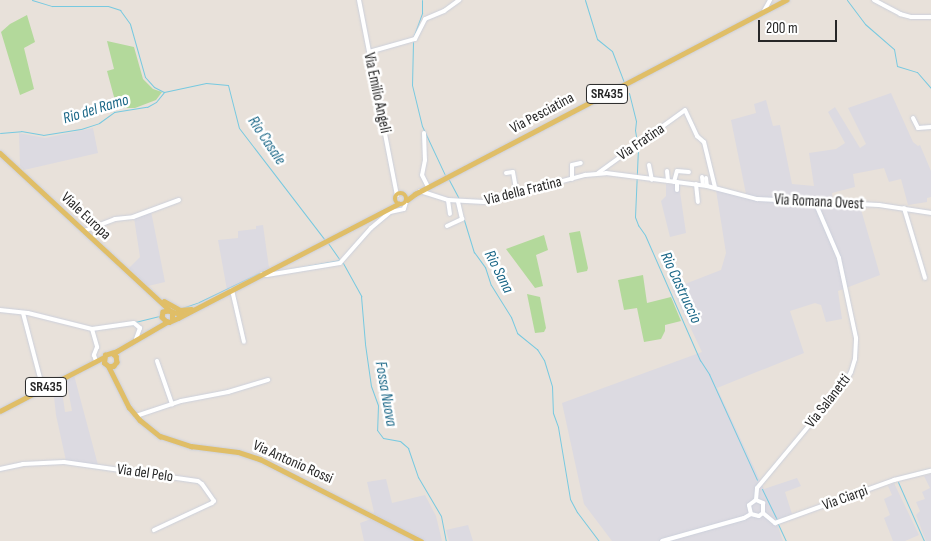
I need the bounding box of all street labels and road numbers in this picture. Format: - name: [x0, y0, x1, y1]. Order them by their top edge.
- street label: Via Emilio Angeli: [360, 51, 394, 135]
- road number: SR435: [586, 82, 628, 106]
- street label: Via Pesciatina: [507, 89, 577, 137]
- street label: Via Fratina: [614, 120, 668, 164]
- street label: Via della Fratina: [483, 173, 563, 209]
- street label: Viale Europa: [57, 189, 115, 243]
- street label: Via Romana Ovest: [774, 191, 864, 213]
- street label: Via Salanetti: [802, 371, 854, 431]
- road number: SR435: [25, 376, 67, 398]
- street label: Via Antonio Rossi: [250, 436, 336, 488]
- street label: Via del Pelo: [116, 460, 174, 486]
- street label: Via Ciarpi: [820, 482, 870, 514]

